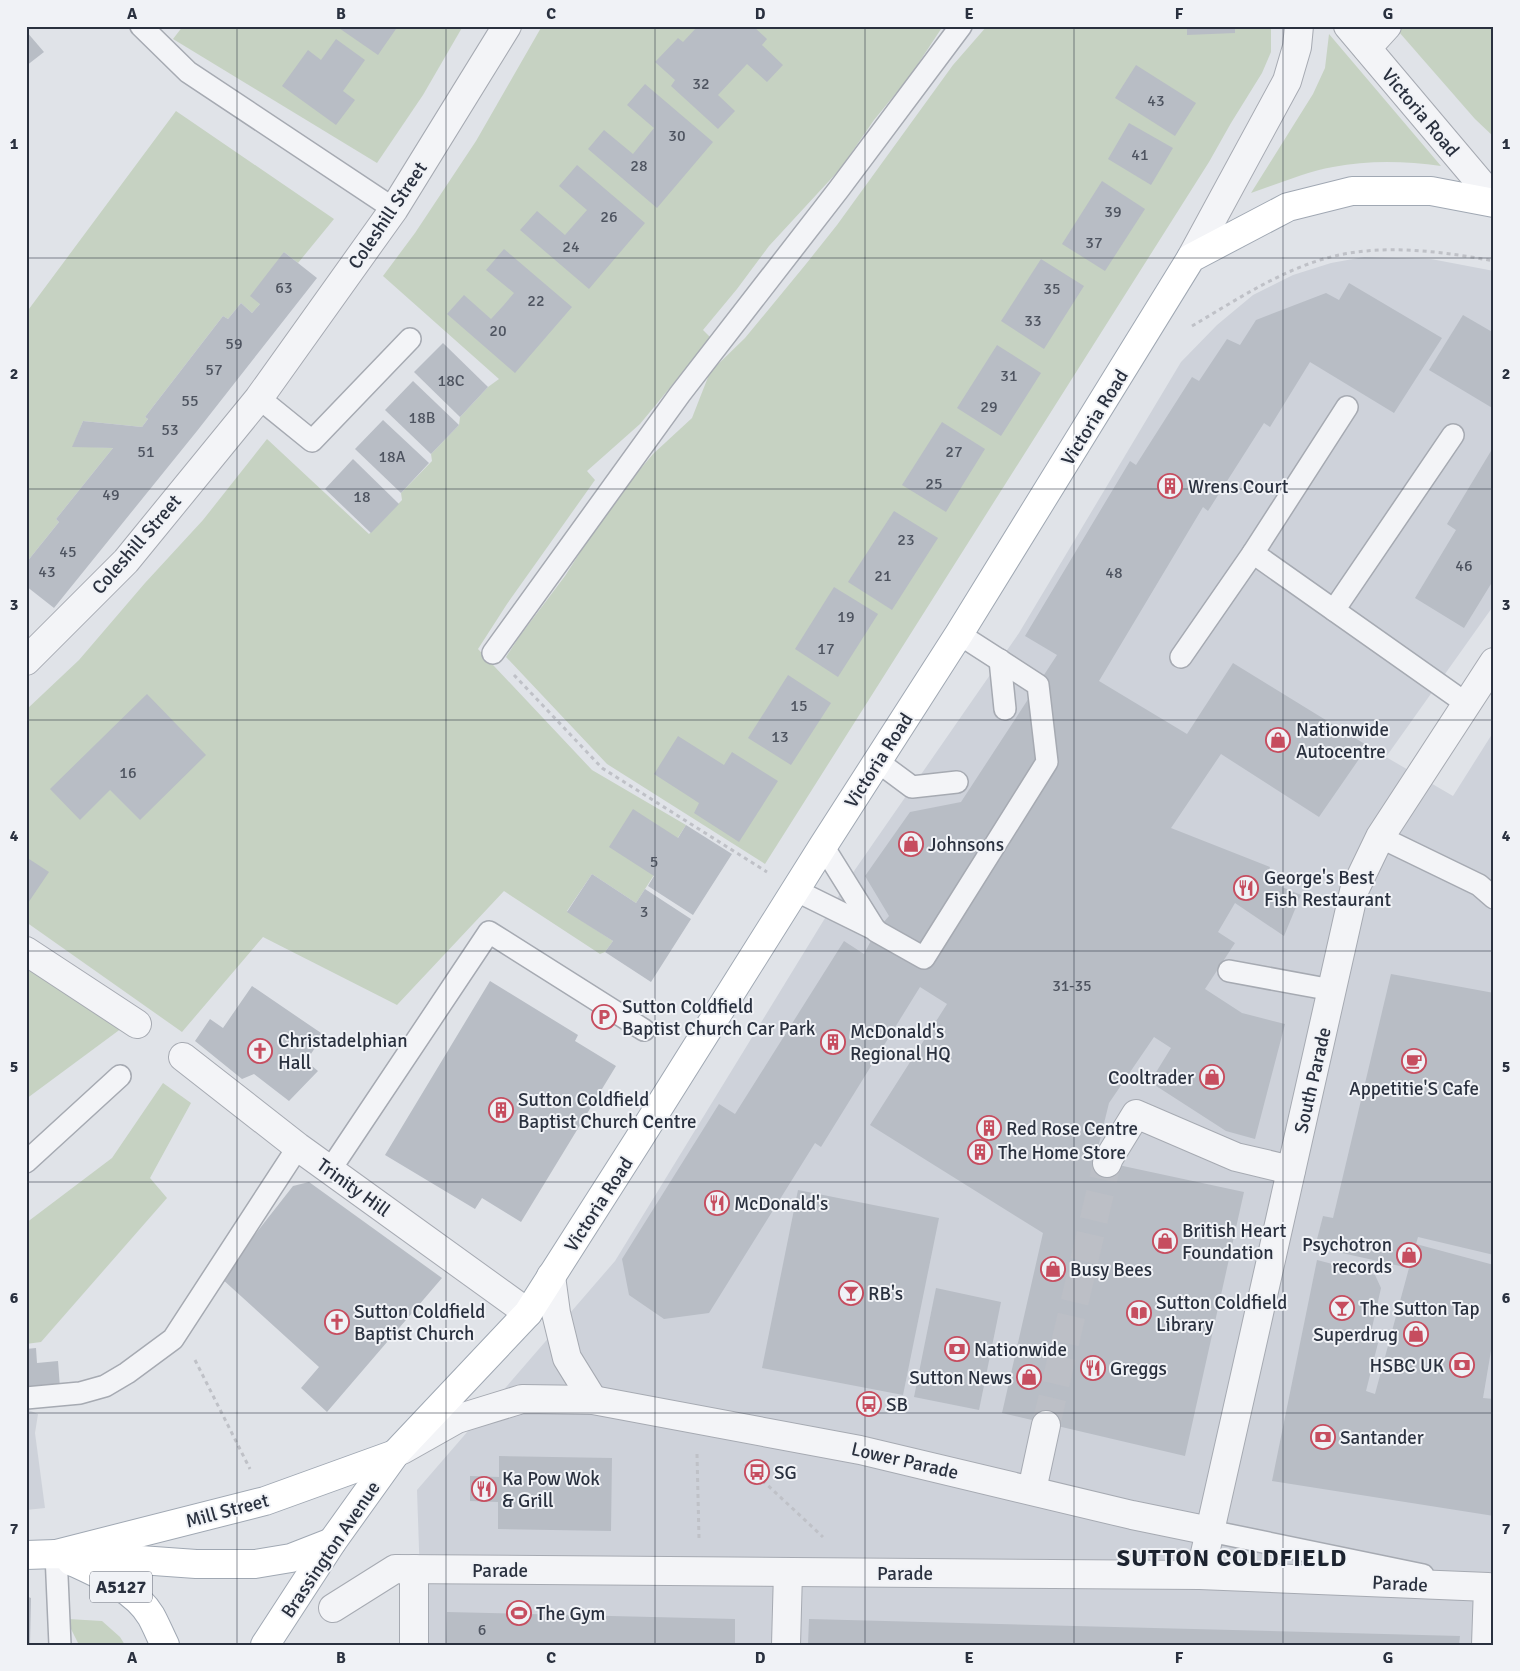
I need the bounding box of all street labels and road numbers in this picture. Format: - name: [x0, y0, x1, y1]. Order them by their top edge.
- street label: Victoria Road: [1376, 63, 1464, 162]
- street label: Coleshill Street: [343, 157, 433, 274]
- street label: Victoria Road: [1056, 365, 1134, 470]
- street label: Coleshill Street: [87, 490, 187, 600]
- street label: Victoria Road: [839, 709, 918, 813]
- street label: South Parade: [1289, 1025, 1337, 1136]
- street label: Trinity Hill: [312, 1153, 395, 1223]
- street label: Victoria Road: [559, 1153, 638, 1257]
- street label: Lower Parade: [849, 1437, 961, 1485]
- street label: Brassington Avenue: [276, 1476, 386, 1623]
- street label: Mill Street: [183, 1488, 272, 1534]
- street label: Parade: [472, 1559, 528, 1583]
- street label: Parade: [877, 1562, 933, 1586]
- road number: A5127: [90, 1571, 152, 1602]
- street label: Parade: [1371, 1571, 1429, 1597]

